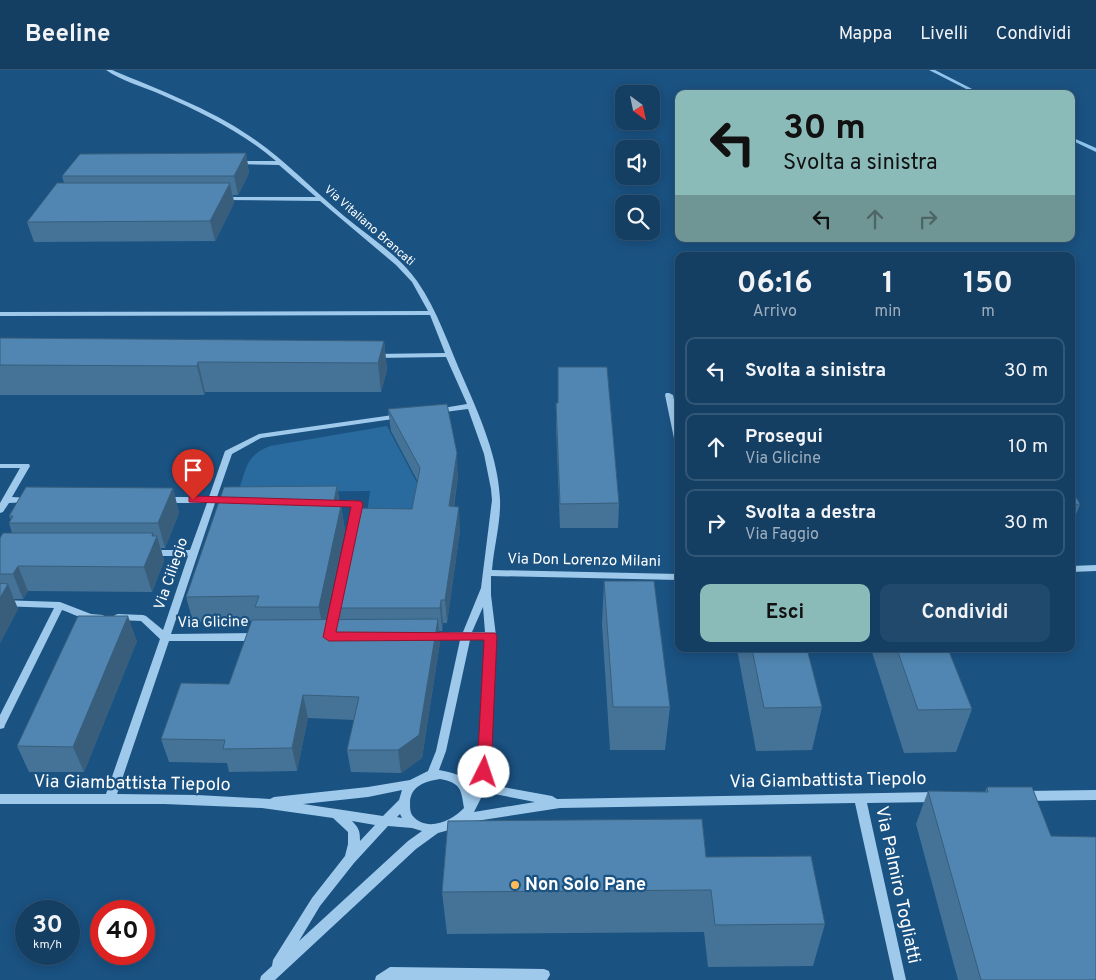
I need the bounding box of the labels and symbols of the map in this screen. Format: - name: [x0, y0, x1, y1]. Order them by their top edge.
- north arrow: [615, 85, 660, 130]
- street label: Via Vitaliano Brancati: [320, 182, 418, 270]
- pin: [172, 449, 214, 500]
- street label: Via Ciliegio: [151, 535, 193, 613]
- street label: Via Don Lorenzo Milani: [507, 550, 661, 572]
- street label: Via Glicine: [177, 613, 249, 633]
- position arrow: [457, 745, 509, 797]
- street label: Via Giambattista Tiepolo: [729, 768, 927, 794]
- street label: Via Giambattista Tiepolo: [33, 771, 231, 797]
- street label: Via Palmiro Togliatti: [869, 804, 925, 966]
- place label: Non Solo Pane: [525, 874, 646, 897]
- marker: Non Solo Pane: [509, 879, 521, 891]
- speed limit sign: 40: [90, 900, 155, 965]

